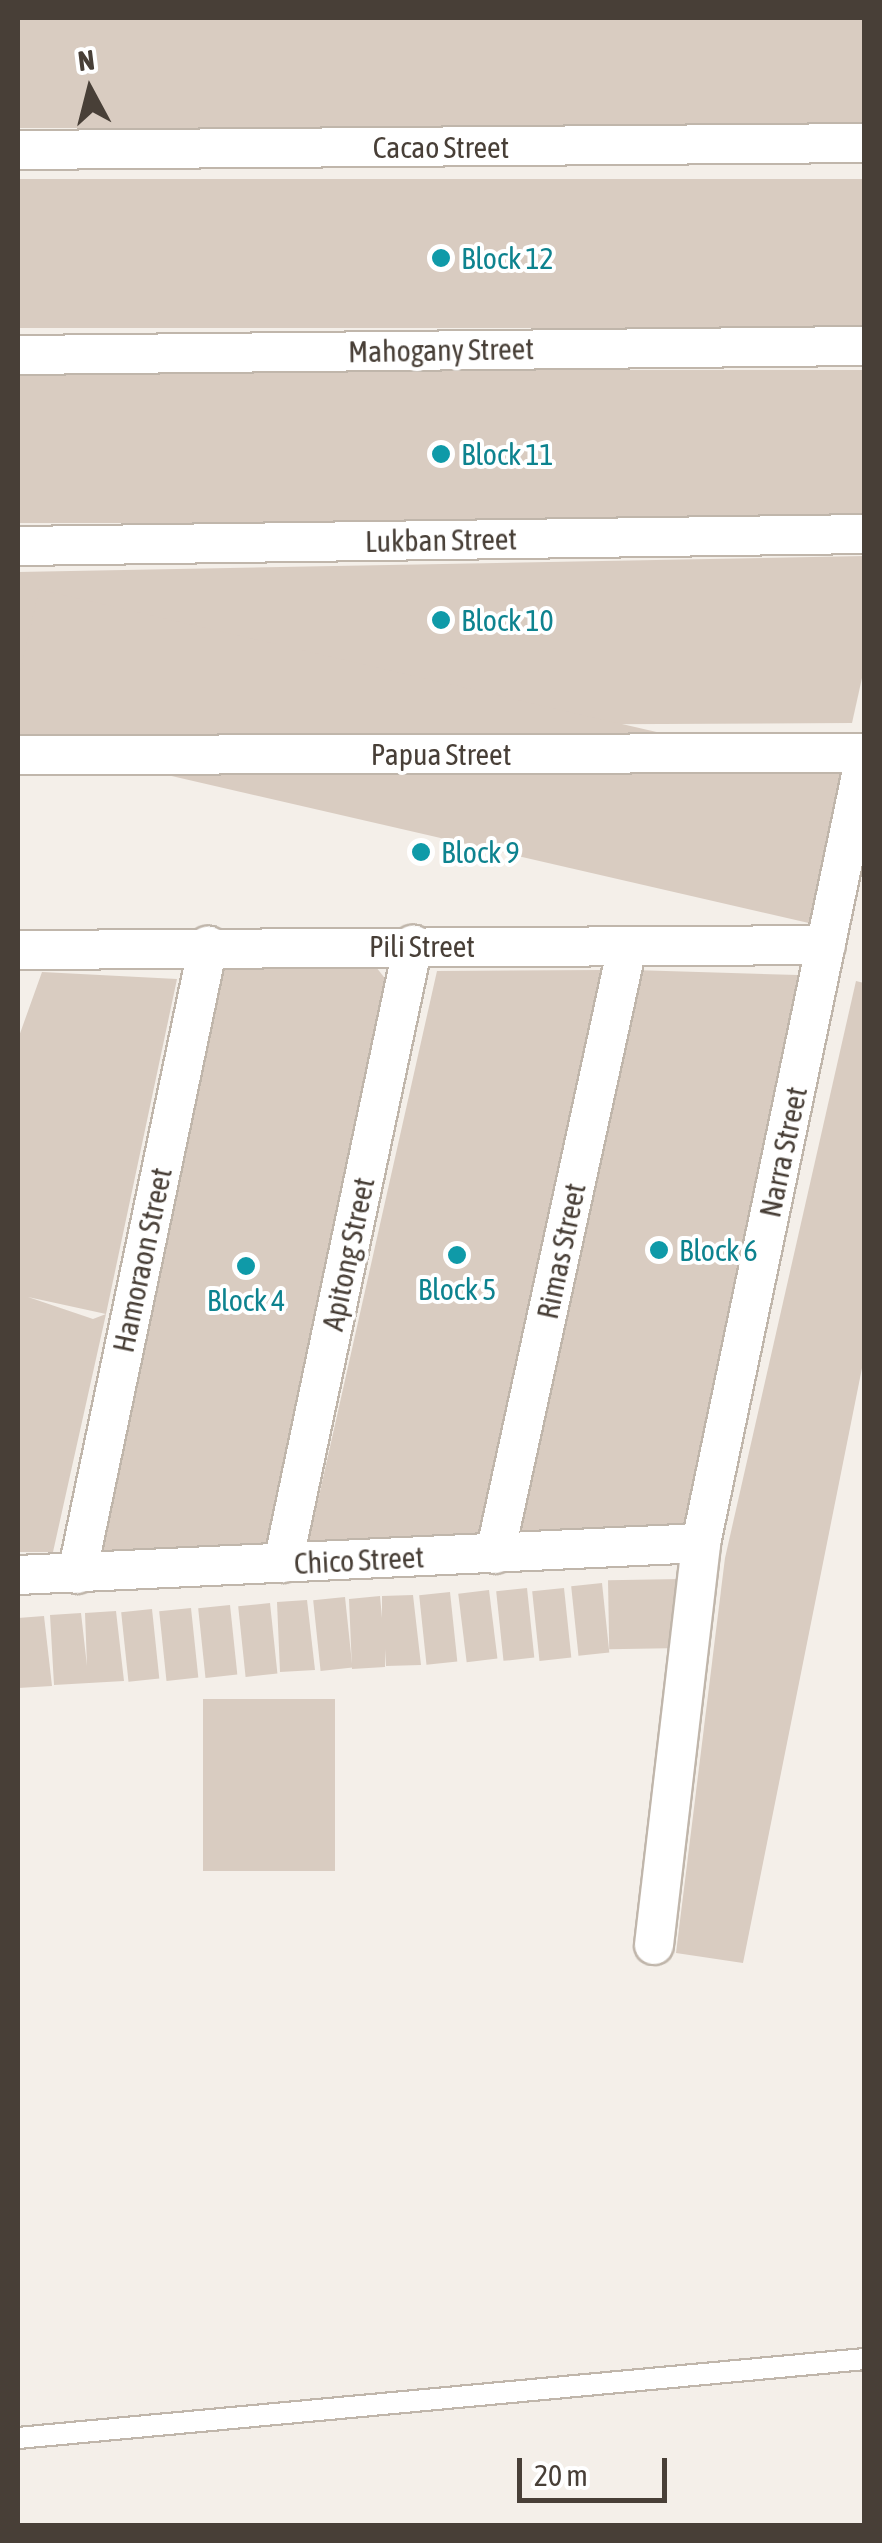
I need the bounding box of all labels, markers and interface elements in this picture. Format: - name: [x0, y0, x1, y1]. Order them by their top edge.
- north arrow: [40, 40, 140, 140]
- text: N: [76, 43, 96, 77]
- street label: Cacao Street: [373, 129, 509, 165]
- place label: Block 12: [461, 240, 554, 276]
- marker: Block 12: [430, 247, 452, 269]
- street label: Mahogany Street: [348, 330, 534, 370]
- place label: Block 11: [461, 436, 554, 472]
- marker: Block 11: [430, 443, 452, 465]
- street label: Lukban Street: [365, 521, 517, 559]
- place label: Block 10: [461, 602, 554, 638]
- marker: Block 10: [430, 609, 452, 631]
- street label: Papua Street: [371, 736, 511, 772]
- place label: Block 9: [441, 834, 519, 870]
- marker: Block 9: [410, 841, 432, 863]
- street label: Pili Street: [369, 928, 475, 964]
- street label: Narra Street: [752, 1083, 814, 1221]
- street label: Hamoraon Street: [105, 1164, 179, 1356]
- street label: Apitong Street: [314, 1174, 382, 1334]
- street label: Rimas Street: [529, 1180, 593, 1322]
- place label: Block 6: [679, 1232, 757, 1268]
- marker: Block 6: [648, 1239, 670, 1261]
- marker: Block 5: [446, 1244, 468, 1266]
- marker: Block 4: [235, 1255, 257, 1277]
- place label: Block 5: [418, 1271, 496, 1307]
- place label: Block 4: [207, 1282, 285, 1318]
- street label: Chico Street: [293, 1539, 425, 1581]
- scale bar: [522, 2438, 672, 2500]
- text: 20 m: [534, 2458, 588, 2492]

